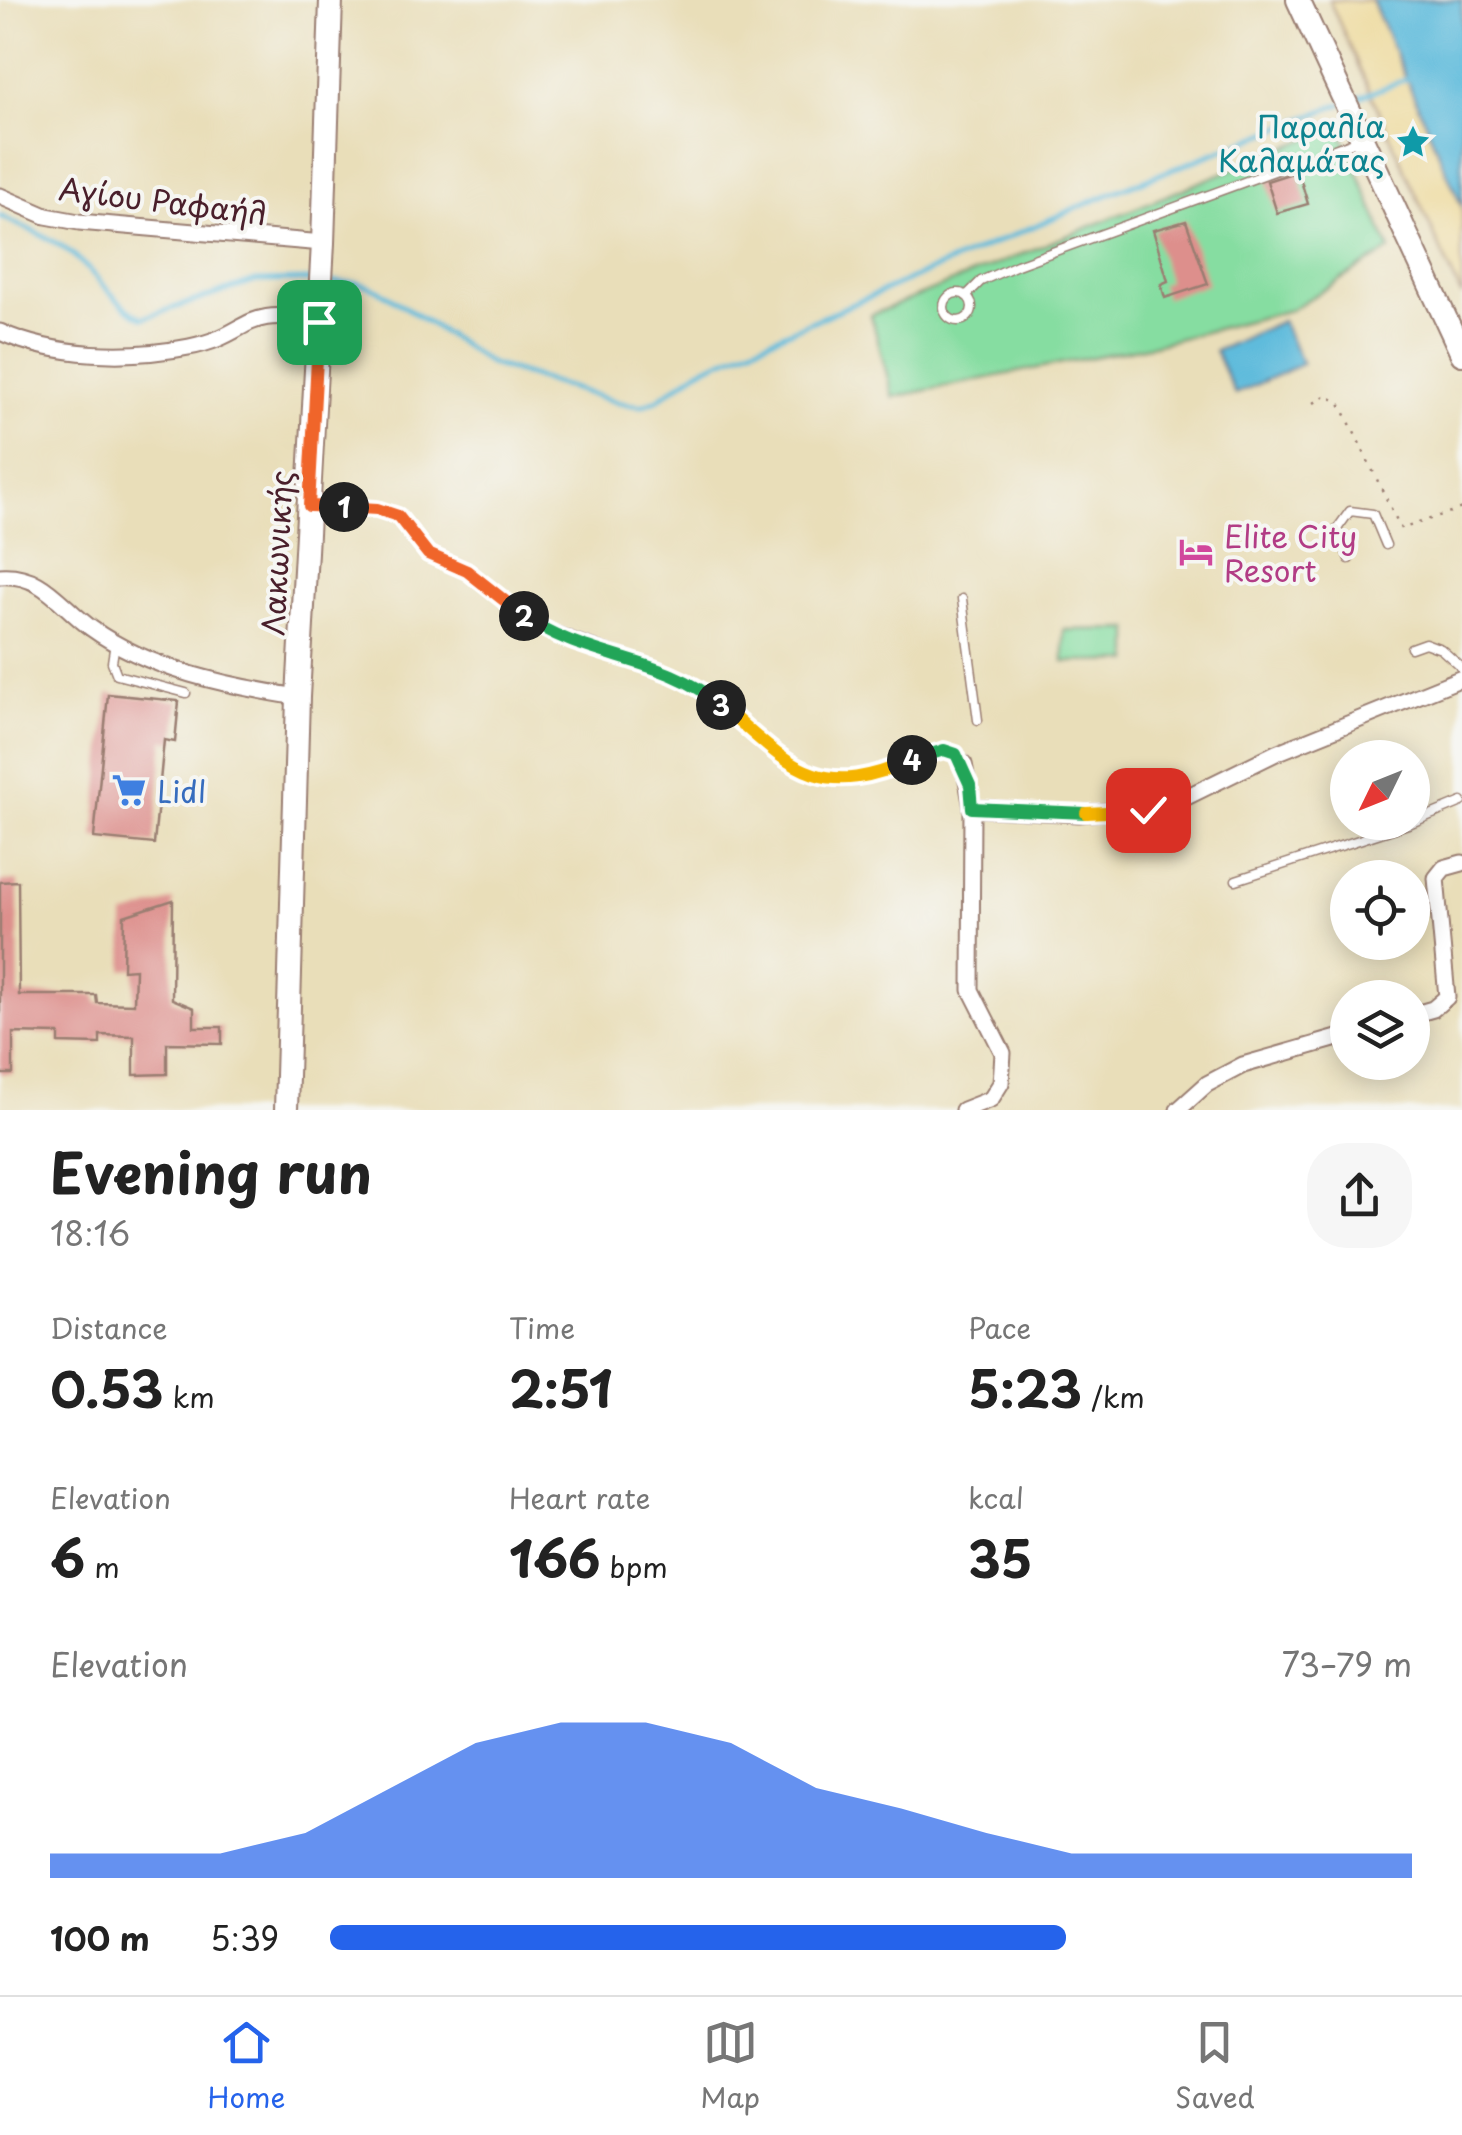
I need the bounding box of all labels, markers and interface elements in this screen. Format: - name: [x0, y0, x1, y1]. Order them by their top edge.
- place label: Παραλία Καλαμάτας: [1218, 103, 1385, 182]
- place icon: Παραλία Καλαμάτας: [1394, 123, 1432, 161]
- street label: Αγίου Ραφαήλ: [57, 165, 269, 235]
- pin: [277, 280, 362, 365]
- icon: arrive: [292, 295, 347, 350]
- street label: Λακωνικής: [249, 469, 303, 637]
- pin: 1: [319, 482, 369, 532]
- text: 1: [337, 485, 351, 528]
- place label: Elite City Resort: [1224, 513, 1357, 592]
- hotel icon: Elite City Resort: [1177, 533, 1215, 571]
- pin: 2: [499, 591, 549, 641]
- text: 2: [514, 594, 534, 637]
- pin: 3: [696, 680, 746, 730]
- text: 3: [712, 683, 730, 726]
- pin: 4: [887, 735, 937, 785]
- text: 4: [902, 738, 922, 781]
- north arrow: [1330, 740, 1430, 840]
- map controls: [1330, 740, 1430, 1080]
- place label: Lidl: [157, 768, 206, 813]
- pin: [1106, 768, 1191, 853]
- supermarket icon: Lidl: [110, 771, 148, 809]
- icon: check: [1121, 783, 1176, 838]
- button: locate: [1330, 860, 1430, 960]
- button: layers: [1330, 980, 1430, 1080]
- text: Evening run: [50, 1130, 372, 1213]
- button: share: [1307, 1143, 1412, 1248]
- text: 18:16: [50, 1209, 130, 1257]
- text: Distance: [50, 1306, 168, 1349]
- text: Time: [509, 1306, 575, 1349]
- text: Pace: [968, 1306, 1031, 1349]
- text: 0.53: [50, 1349, 163, 1425]
- text: 2:51: [509, 1349, 612, 1425]
- text: 5:23: [968, 1349, 1082, 1425]
- text: km: [163, 1375, 215, 1418]
- text: /km: [1082, 1375, 1145, 1418]
- text: Elevation: [50, 1476, 171, 1519]
- text: Heart rate: [509, 1476, 650, 1519]
- text: kcal: [968, 1476, 1024, 1519]
- text: 6: [50, 1519, 85, 1595]
- text: 166: [509, 1519, 601, 1595]
- text: 35: [968, 1519, 1032, 1595]
- text: m: [85, 1545, 120, 1588]
- text: bpm: [601, 1545, 668, 1588]
- text: Elevation: [50, 1640, 188, 1688]
- text: 73–79 m: [1281, 1640, 1412, 1688]
- text: 100 m: [50, 1914, 150, 1962]
- text: 5:39: [210, 1914, 279, 1962]
- tab: Home: [207, 2015, 285, 2118]
- tab: Map: [700, 2015, 760, 2118]
- tab: Saved: [1175, 2015, 1255, 2118]

